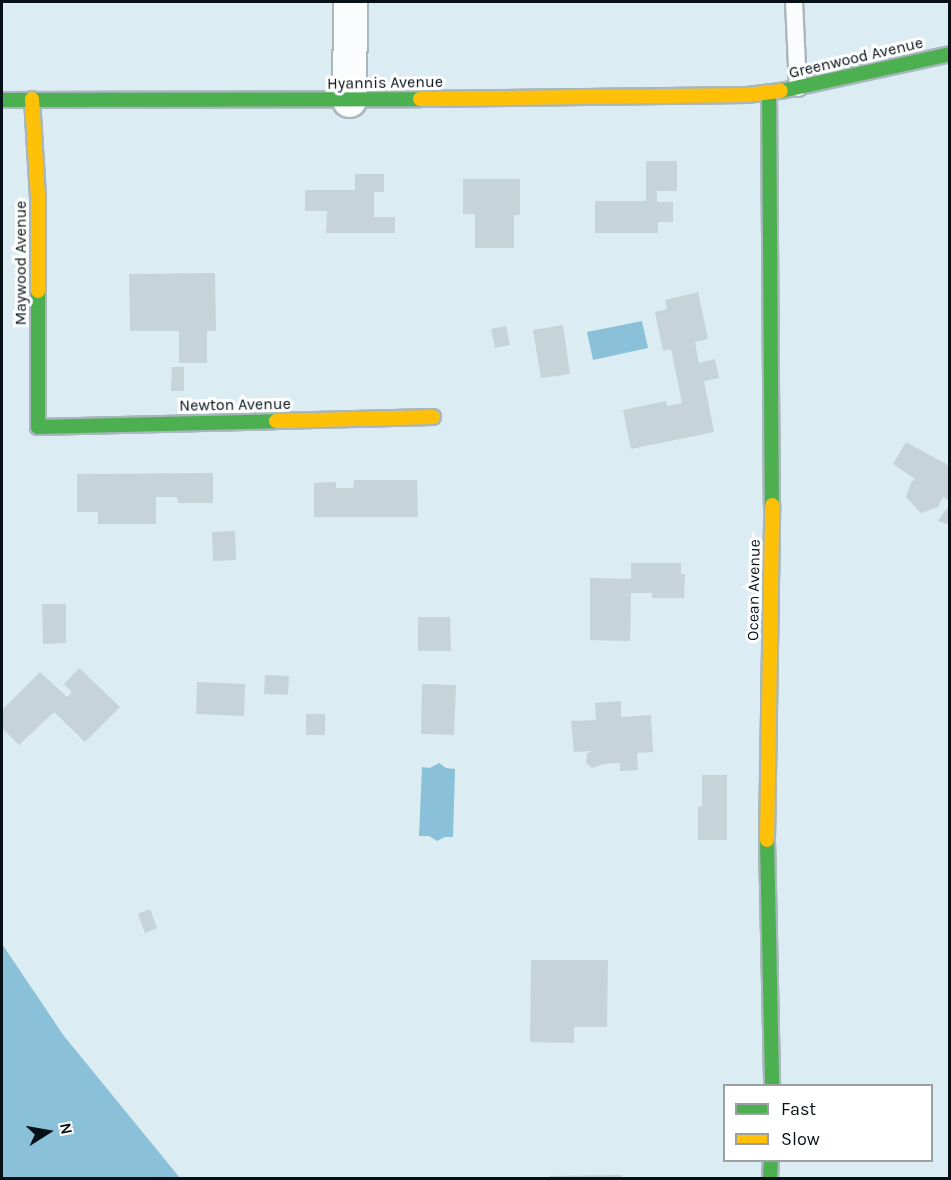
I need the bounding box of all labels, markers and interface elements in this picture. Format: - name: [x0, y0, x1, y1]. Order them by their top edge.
- street label: Greenwood Avenue: [787, 33, 925, 83]
- street label: Hyannis Avenue: [327, 72, 443, 94]
- street label: Maywood Avenue: [11, 201, 31, 325]
- street label: Newton Avenue: [179, 394, 291, 416]
- street label: Ocean Avenue: [744, 539, 764, 641]
- legend: [723, 1084, 933, 1162]
- text: Fast: [781, 1098, 816, 1120]
- north arrow: [18, 1102, 78, 1162]
- text: N: [56, 1121, 77, 1136]
- text: Slow: [781, 1128, 820, 1150]

